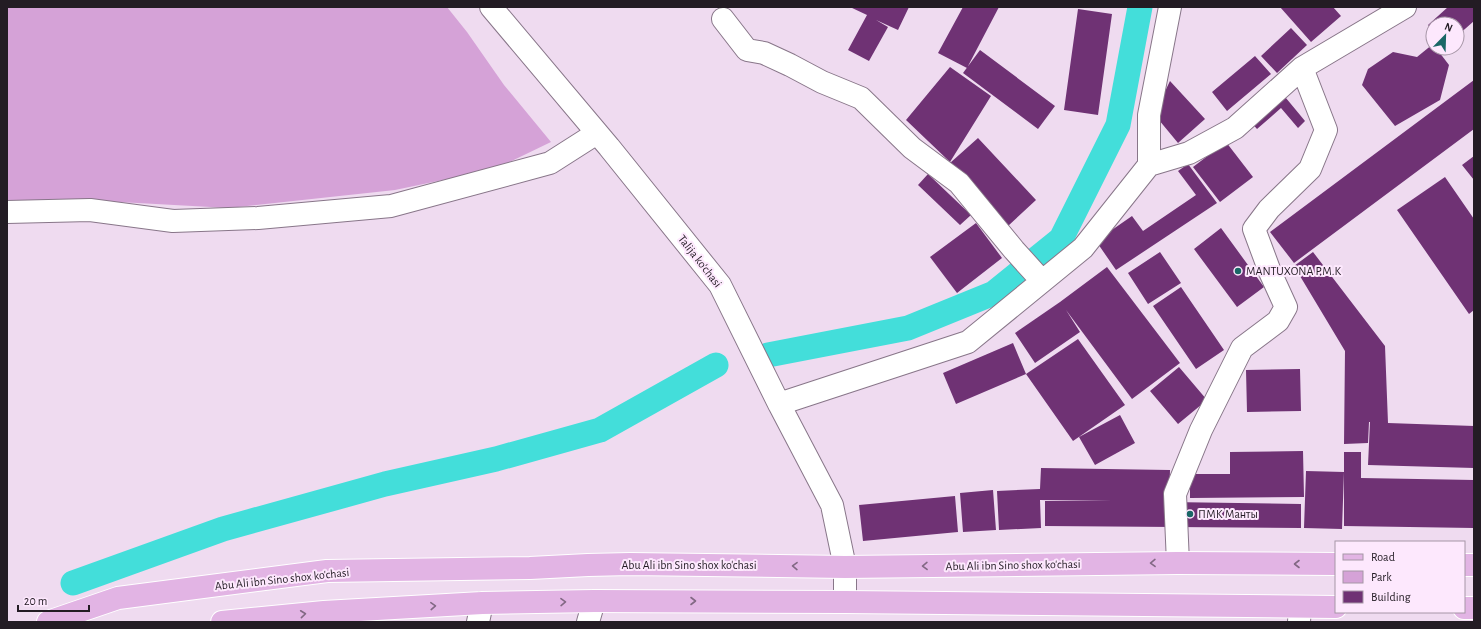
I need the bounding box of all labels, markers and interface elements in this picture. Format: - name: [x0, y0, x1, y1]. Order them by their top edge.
- north arrow: [1425, 16, 1465, 56]
- text: N: [1443, 21, 1454, 34]
- street label: Talija ko'chasi: [675, 232, 724, 290]
- place label: MANTUXONA P.M.K: [1246, 265, 1341, 277]
- marker: MANTUXONA P.M.K: [1233, 266, 1243, 276]
- place label: ПМК Манты: [1198, 508, 1258, 520]
- marker: ПМК Манты: [1185, 509, 1195, 519]
- legend: [1335, 541, 1465, 613]
- text: Road: [1371, 551, 1395, 563]
- street label: Abu Ali ibn Sino shox ko'chasi: [945, 558, 1081, 572]
- street label: Abu Ali ibn Sino shox ko'chasi: [621, 559, 757, 571]
- one-way arrow: [1150, 559, 1156, 567]
- one-way arrow: [1294, 560, 1300, 568]
- one-way arrow: [792, 562, 798, 570]
- one-way arrow: [922, 562, 928, 570]
- street label: Abu Ali ibn Sino shox ko'chasi: [214, 566, 350, 592]
- text: Park: [1371, 571, 1392, 583]
- scale bar: [18, 587, 89, 613]
- text: Building: [1371, 591, 1411, 603]
- text: 20 m: [24, 595, 47, 607]
- one-way arrow: [690, 597, 696, 605]
- one-way arrow: [560, 598, 566, 606]
- one-way arrow: [430, 601, 436, 610]
- one-way arrow: [300, 610, 306, 619]

